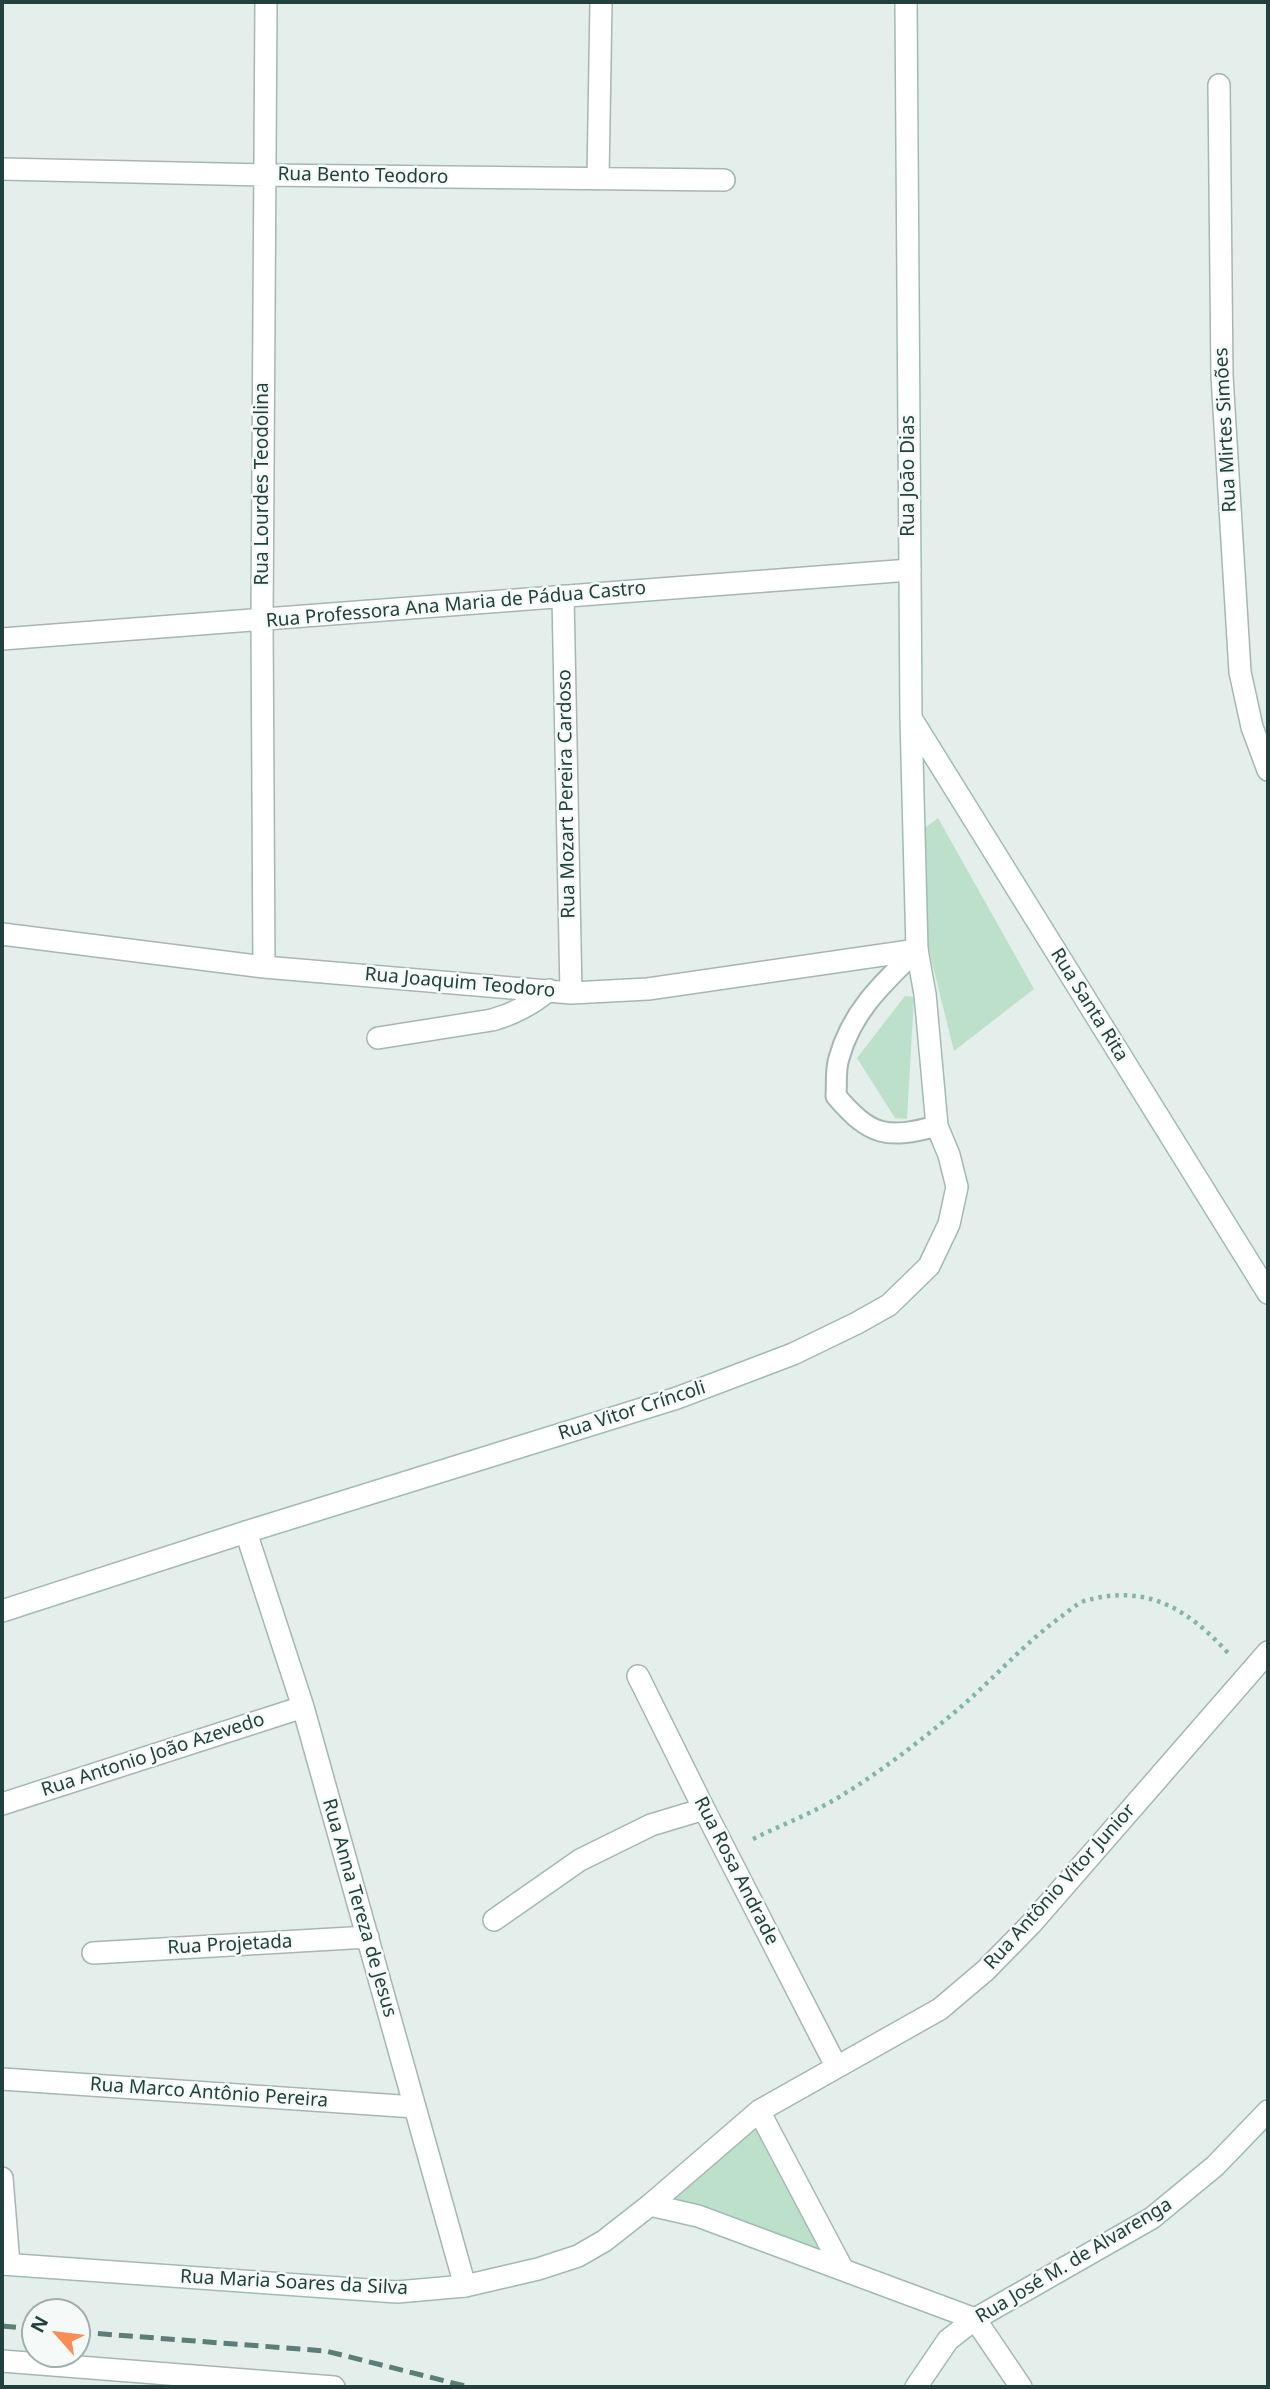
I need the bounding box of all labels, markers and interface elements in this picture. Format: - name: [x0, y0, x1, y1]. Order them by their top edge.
- street label: Rua Bento Teodoro: [277, 163, 449, 189]
- street label: Rua Mirtes Simões: [1210, 347, 1242, 513]
- street label: Rua Lourdes Teodolina: [252, 382, 274, 586]
- street label: Rua João Dias: [898, 415, 920, 537]
- street label: Rua Professora Ana Maria de Pádua Castro: [265, 577, 647, 633]
- street label: Rua Mozart Pereira Cardoso: [553, 669, 581, 919]
- street label: Rua Santa Rita: [1045, 944, 1133, 1066]
- street label: Rua Joaquim Teodoro: [364, 963, 556, 1003]
- street label: Rua Vitor Críncoli: [555, 1376, 709, 1446]
- street label: Rua Antonio João Azevedo: [39, 1708, 267, 1802]
- street label: Rua Rosa Andrade: [689, 1793, 783, 1949]
- street label: Rua Anna Tereza de Jesus: [317, 1796, 401, 2020]
- street label: Rua Antônio Vitor Junior: [980, 1800, 1140, 1974]
- street label: Rua Projetada: [167, 1930, 293, 1960]
- street label: Rua Marco Antônio Pereira: [89, 2073, 329, 2113]
- street label: Rua José M. de Alvarenga: [972, 2193, 1176, 2329]
- street label: Rua Maria Soares da Silva: [180, 2266, 408, 2300]
- north arrow: [21, 2298, 91, 2368]
- text: N: [24, 2311, 54, 2337]

